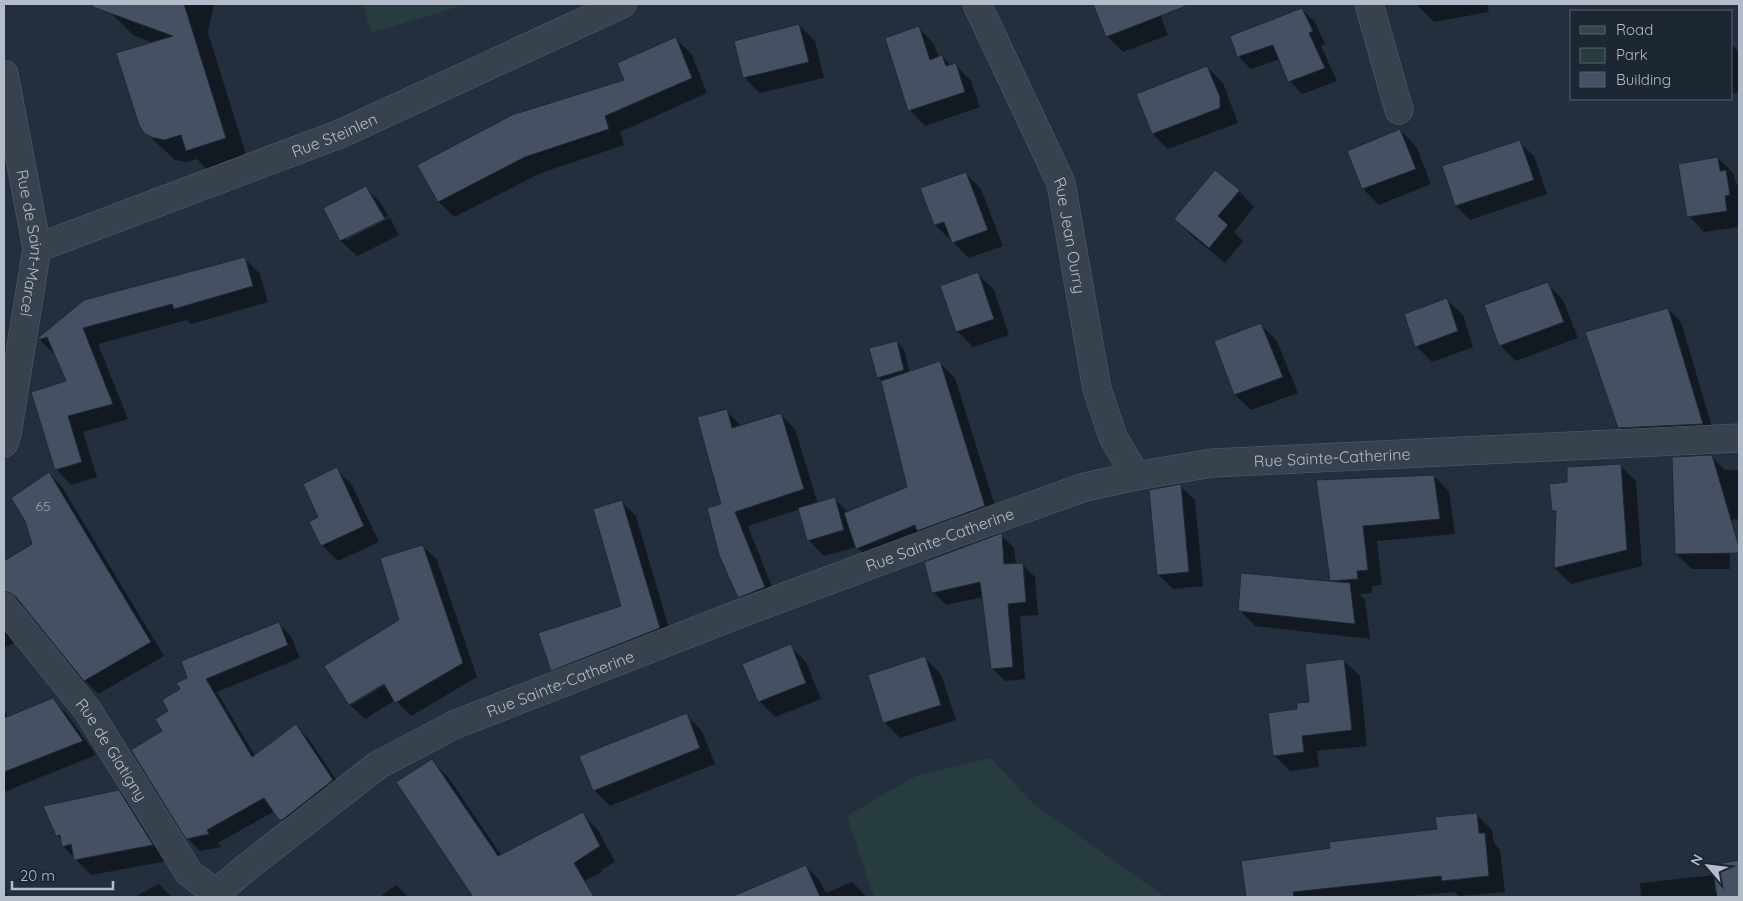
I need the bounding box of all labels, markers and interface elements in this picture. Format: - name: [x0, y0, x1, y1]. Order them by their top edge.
- legend: [1570, 10, 1733, 100]
- text: Road: [1616, 20, 1653, 39]
- text: Park: [1616, 45, 1648, 64]
- text: Building: [1616, 70, 1671, 89]
- street label: Rue Steinlen: [289, 108, 380, 161]
- street label: Rue de Saint-Marcel: [12, 168, 47, 318]
- street label: Rue Jean Ourry: [1050, 174, 1090, 295]
- street label: Rue Sainte-Catherine: [1253, 444, 1411, 471]
- house number: 65: [35, 497, 51, 515]
- street label: Rue Sainte-Catherine: [863, 503, 1017, 576]
- street label: Rue Sainte-Catherine: [484, 646, 637, 721]
- street label: Rue de Glatigny: [72, 694, 152, 805]
- north arrow: [1683, 841, 1733, 891]
- text: N: [1686, 851, 1707, 869]
- scale bar: [12, 858, 114, 890]
- text: 20 m: [20, 866, 55, 885]

